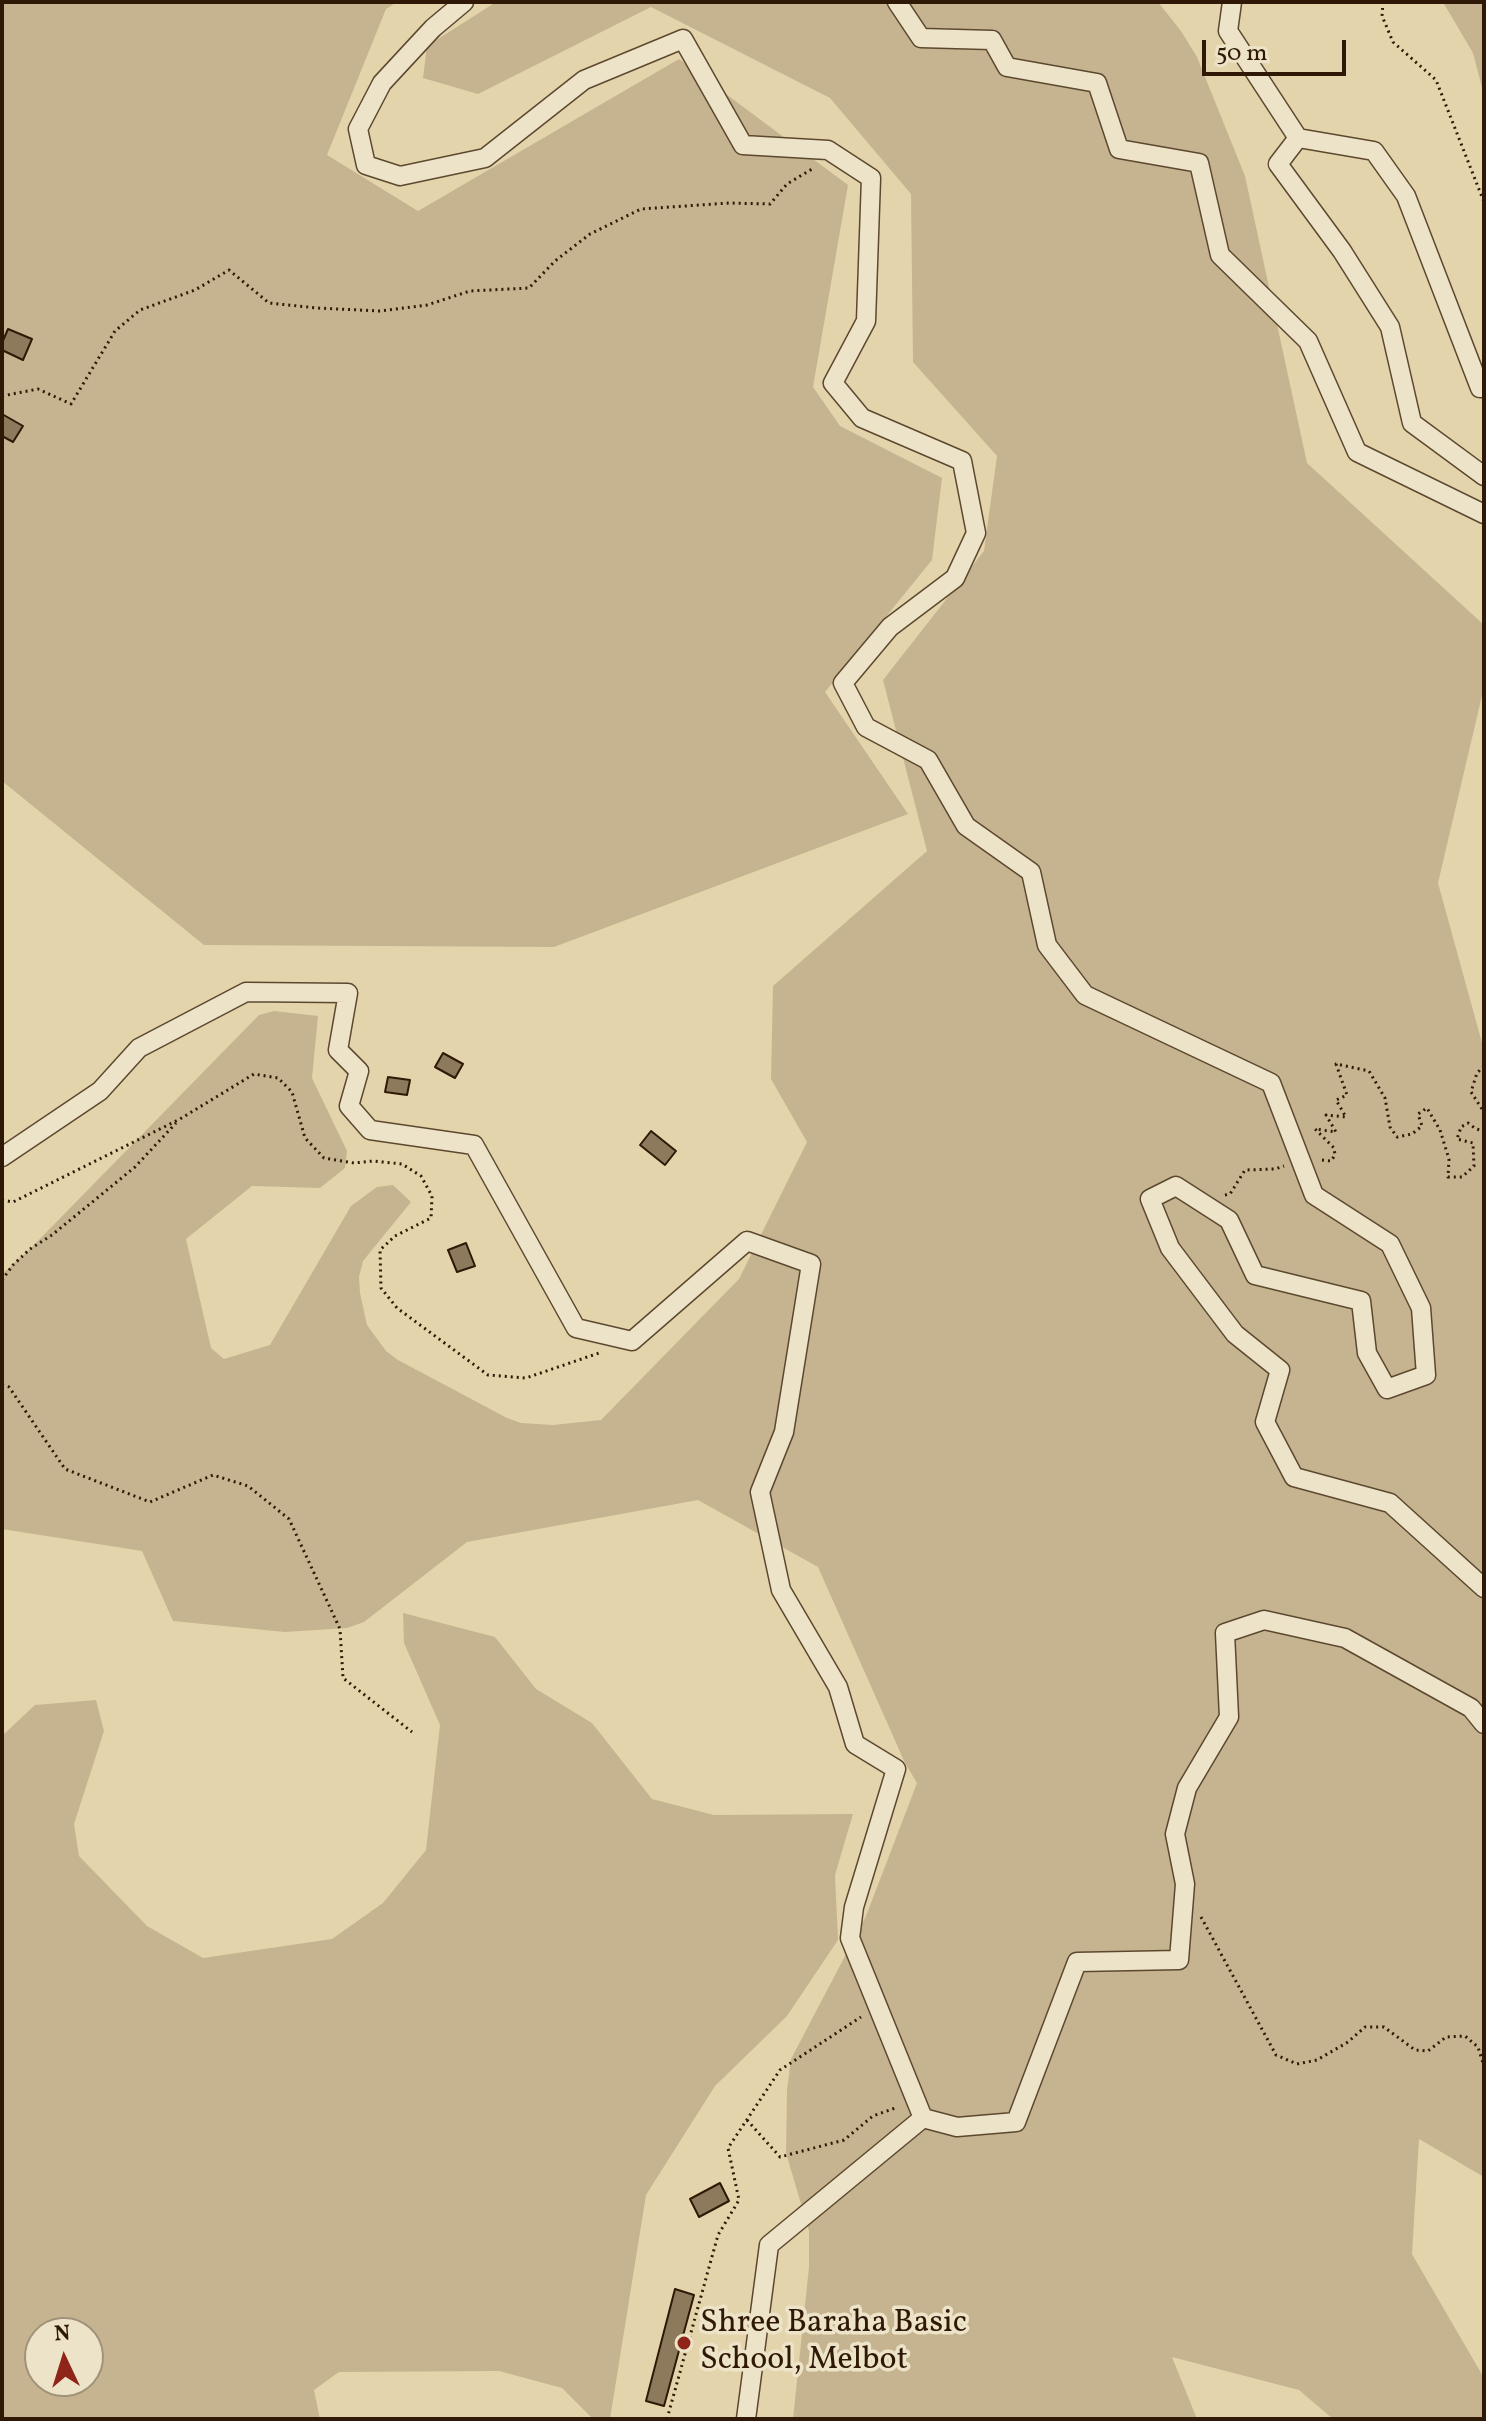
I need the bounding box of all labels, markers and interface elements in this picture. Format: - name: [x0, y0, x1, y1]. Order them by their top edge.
- scale bar: [1206, 24, 1350, 74]
- text: 50 m: [1216, 37, 1268, 71]
- place label: Shree Baraha Basic School, Melbot: [700, 2306, 967, 2381]
- north arrow: [24, 2317, 104, 2397]
- text: N: [53, 2319, 71, 2351]
- marker: Shree Baraha Basic School, Melbot: [675, 2334, 693, 2352]

